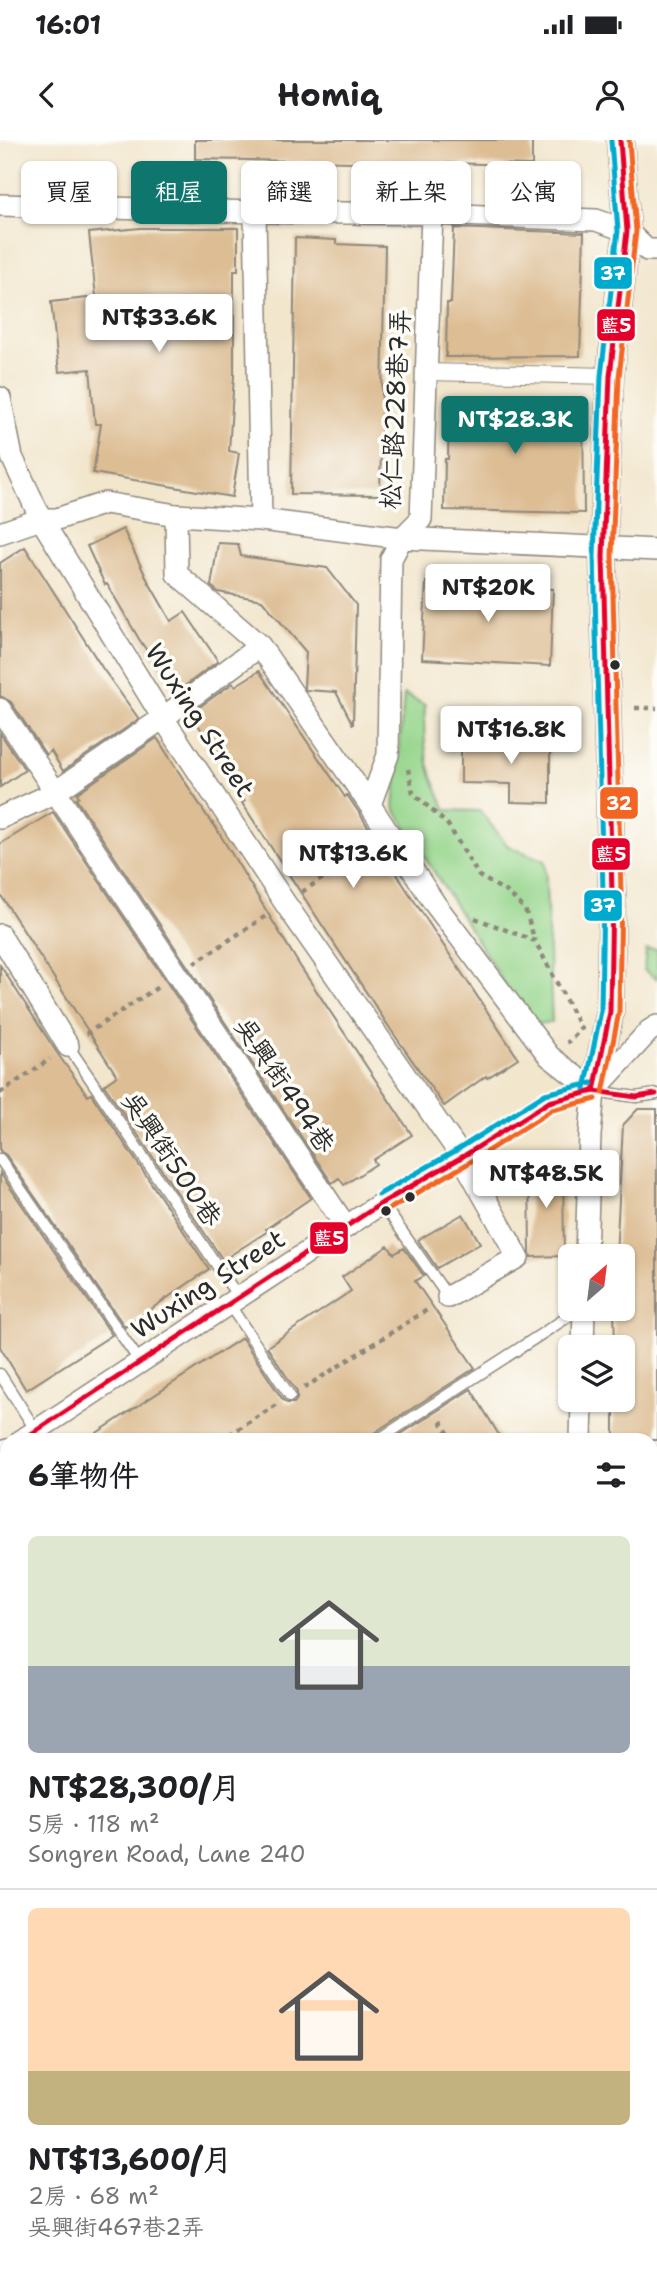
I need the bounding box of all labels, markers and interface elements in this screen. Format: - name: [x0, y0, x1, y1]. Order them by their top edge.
- text: 16:01: [35, 7, 101, 42]
- text: Homiq: [277, 73, 380, 116]
- icon: back: [28, 76, 66, 114]
- icon: person: [591, 76, 629, 114]
- chip: 買屋: [21, 161, 117, 224]
- chip: 租屋: [131, 161, 227, 224]
- chip: 篩選: [241, 161, 337, 224]
- chip: 新上架: [351, 161, 471, 224]
- chip: 公寓: [485, 161, 581, 224]
- line badge: 37: [593, 256, 633, 290]
- text: 37: [600, 261, 626, 286]
- pin: NT$33.6K: [87, 294, 231, 354]
- text: NT$33.6K: [101, 302, 217, 332]
- street label: 松仁路228巷7弄: [372, 308, 417, 510]
- line badge: 藍5: [596, 308, 636, 342]
- text: 藍5: [601, 313, 632, 338]
- pin: NT$28.3K: [443, 396, 587, 456]
- text: NT$28.3K: [457, 404, 573, 434]
- pin: NT$20K: [431, 564, 545, 624]
- text: NT$20K: [441, 572, 535, 602]
- street label: Wuxing Street: [138, 636, 263, 803]
- unlabelled marker: [608, 658, 622, 672]
- pin: NT$16.8K: [439, 706, 583, 766]
- text: NT$16.8K: [456, 714, 566, 744]
- line badge: 32: [599, 786, 639, 820]
- text: 32: [606, 791, 632, 816]
- pin: NT$13.6K: [281, 830, 425, 890]
- line badge: 藍5: [591, 837, 631, 871]
- text: NT$13.6K: [299, 838, 407, 868]
- text: 藍5: [596, 842, 627, 867]
- line badge: 37: [583, 889, 623, 922]
- text: 37: [590, 893, 616, 918]
- street label: 吳興街494巷: [227, 1010, 344, 1159]
- street label: 吳興街500巷: [114, 1084, 231, 1233]
- pin: NT$48.5K: [474, 1150, 618, 1210]
- text: NT$48.5K: [489, 1158, 603, 1188]
- unlabelled marker: [403, 1190, 417, 1204]
- unlabelled marker: [379, 1204, 393, 1218]
- street label: Wuxing Street: [124, 1221, 291, 1346]
- line badge: 藍5: [309, 1221, 349, 1255]
- text: 藍5: [314, 1226, 345, 1251]
- north arrow: [558, 1244, 635, 1321]
- map controls: [558, 1244, 635, 1412]
- button: layers: [558, 1335, 635, 1412]
- text: 6筆物件: [28, 1455, 139, 1496]
- icon: filters: [592, 1456, 630, 1494]
- icon: home: [266, 1582, 392, 1708]
- text: NT$28,300/月: [28, 1767, 240, 1808]
- text: 5房 · 118 m²: [28, 1809, 160, 1839]
- text: Songren Road, Lane 240: [28, 1839, 306, 1869]
- icon: home: [266, 1953, 392, 2079]
- text: NT$13,600/月: [28, 2139, 232, 2180]
- text: 2房 · 68 m²: [28, 2181, 159, 2211]
- text: 吳興街467巷2弄: [28, 2212, 204, 2242]

